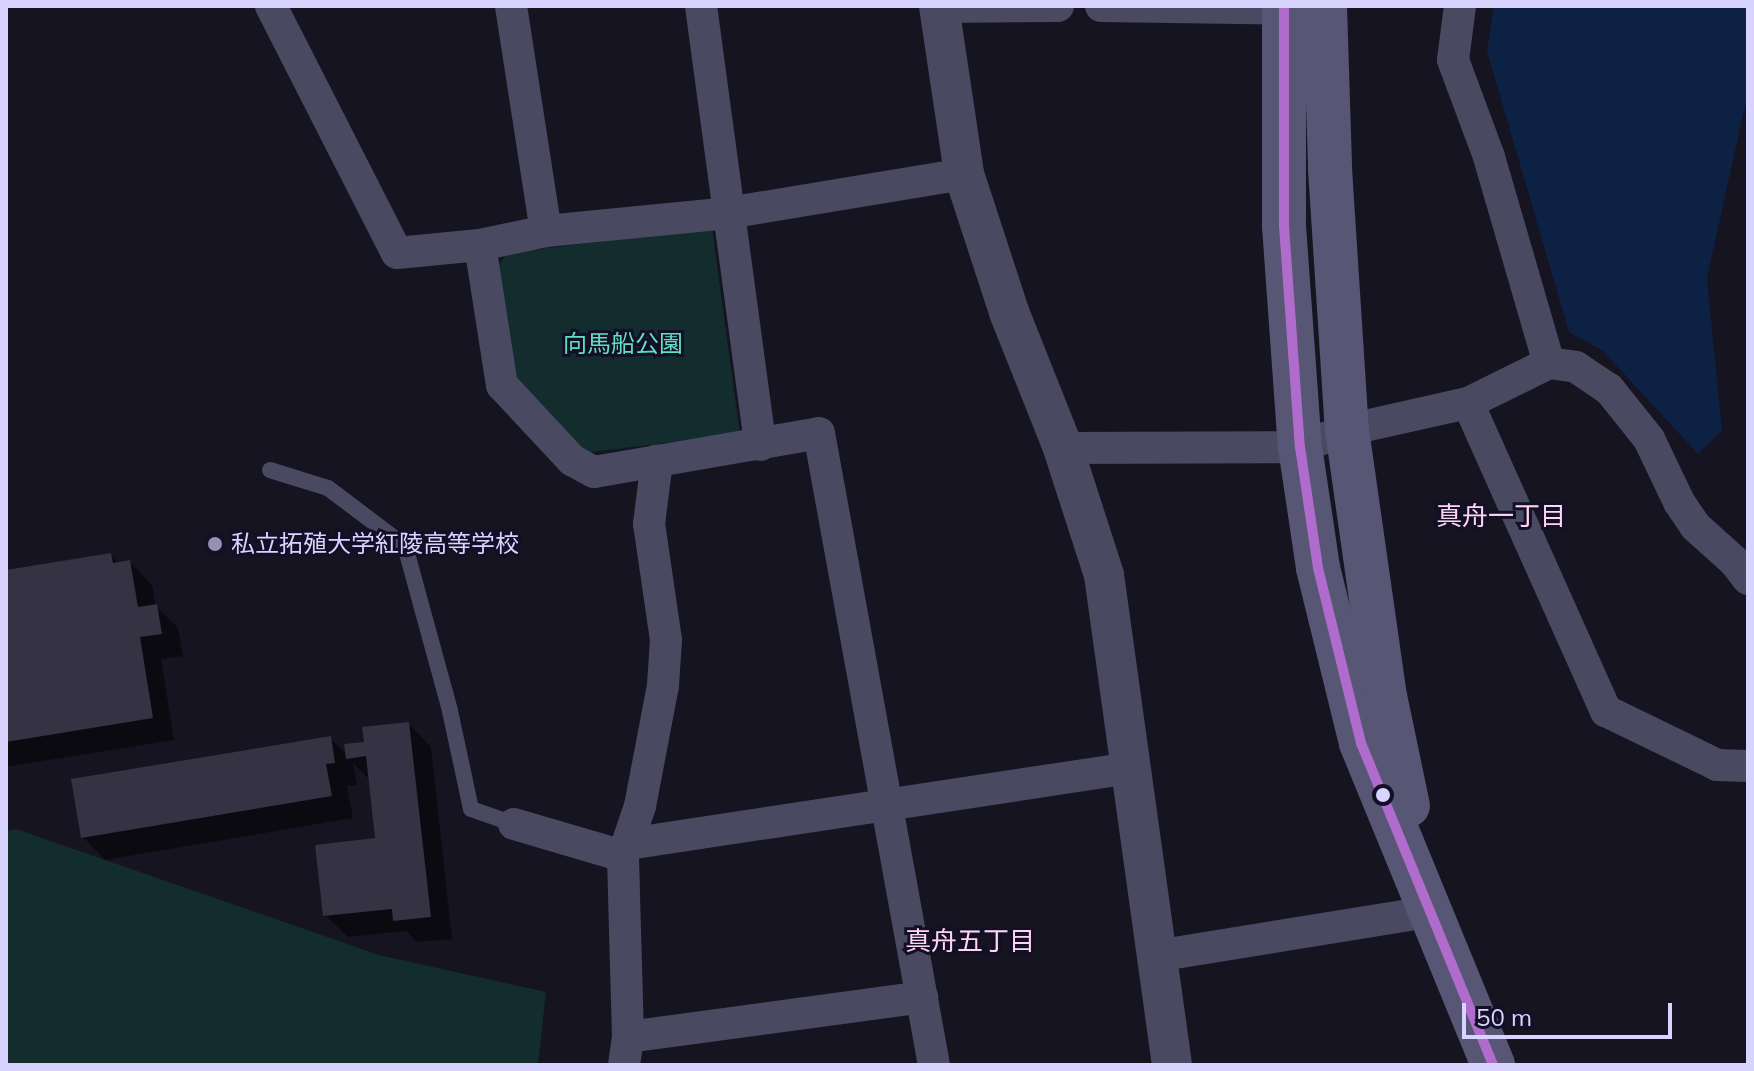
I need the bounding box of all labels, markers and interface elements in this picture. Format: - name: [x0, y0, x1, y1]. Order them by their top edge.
- park label: 向馬船公園: [563, 330, 683, 358]
- district label: 真舟一丁目: [1436, 500, 1566, 532]
- place label: 私立拓殖大学紅陵高等学校: [231, 530, 519, 558]
- marker: 私立拓殖大学紅陵高等学校: [206, 535, 224, 553]
- unlabelled marker: [1375, 787, 1391, 803]
- district label: 真舟五丁目: [905, 925, 1035, 957]
- scale bar: [1466, 987, 1676, 1037]
- text: 50 m: [1476, 1002, 1532, 1032]

